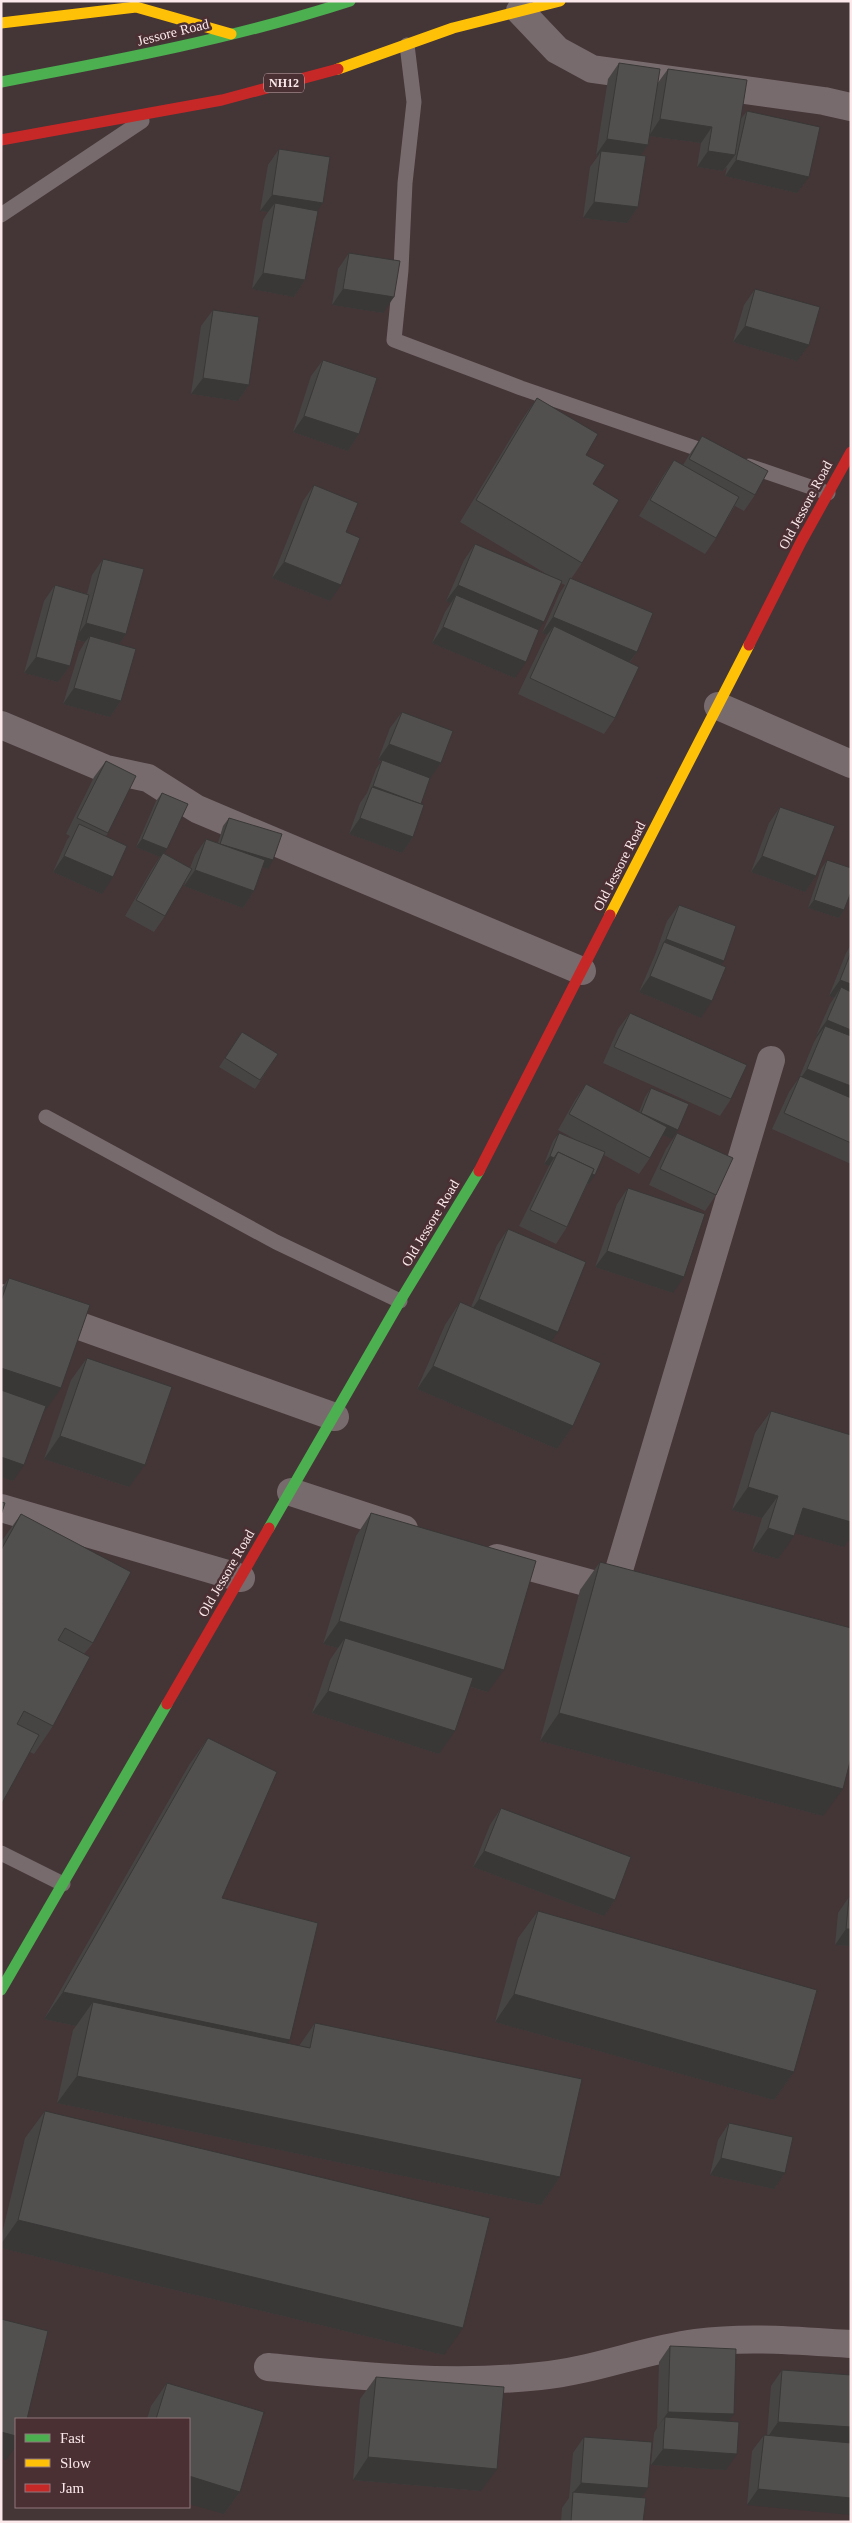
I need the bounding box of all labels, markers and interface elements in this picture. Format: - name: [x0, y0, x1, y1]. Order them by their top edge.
- street label: Jessore Road: [136, 16, 211, 49]
- road number: NH12: [264, 74, 304, 92]
- street label: Old Jessore Road: [776, 458, 835, 552]
- street label: Old Jessore Road: [591, 819, 648, 913]
- street label: Old Jessore Road: [399, 1177, 462, 1269]
- street label: Old Jessore Road: [195, 1527, 257, 1619]
- legend: [15, 2418, 190, 2508]
- text: Fast: [60, 2430, 86, 2446]
- text: Slow: [60, 2455, 91, 2471]
- text: Jam: [60, 2480, 84, 2496]

